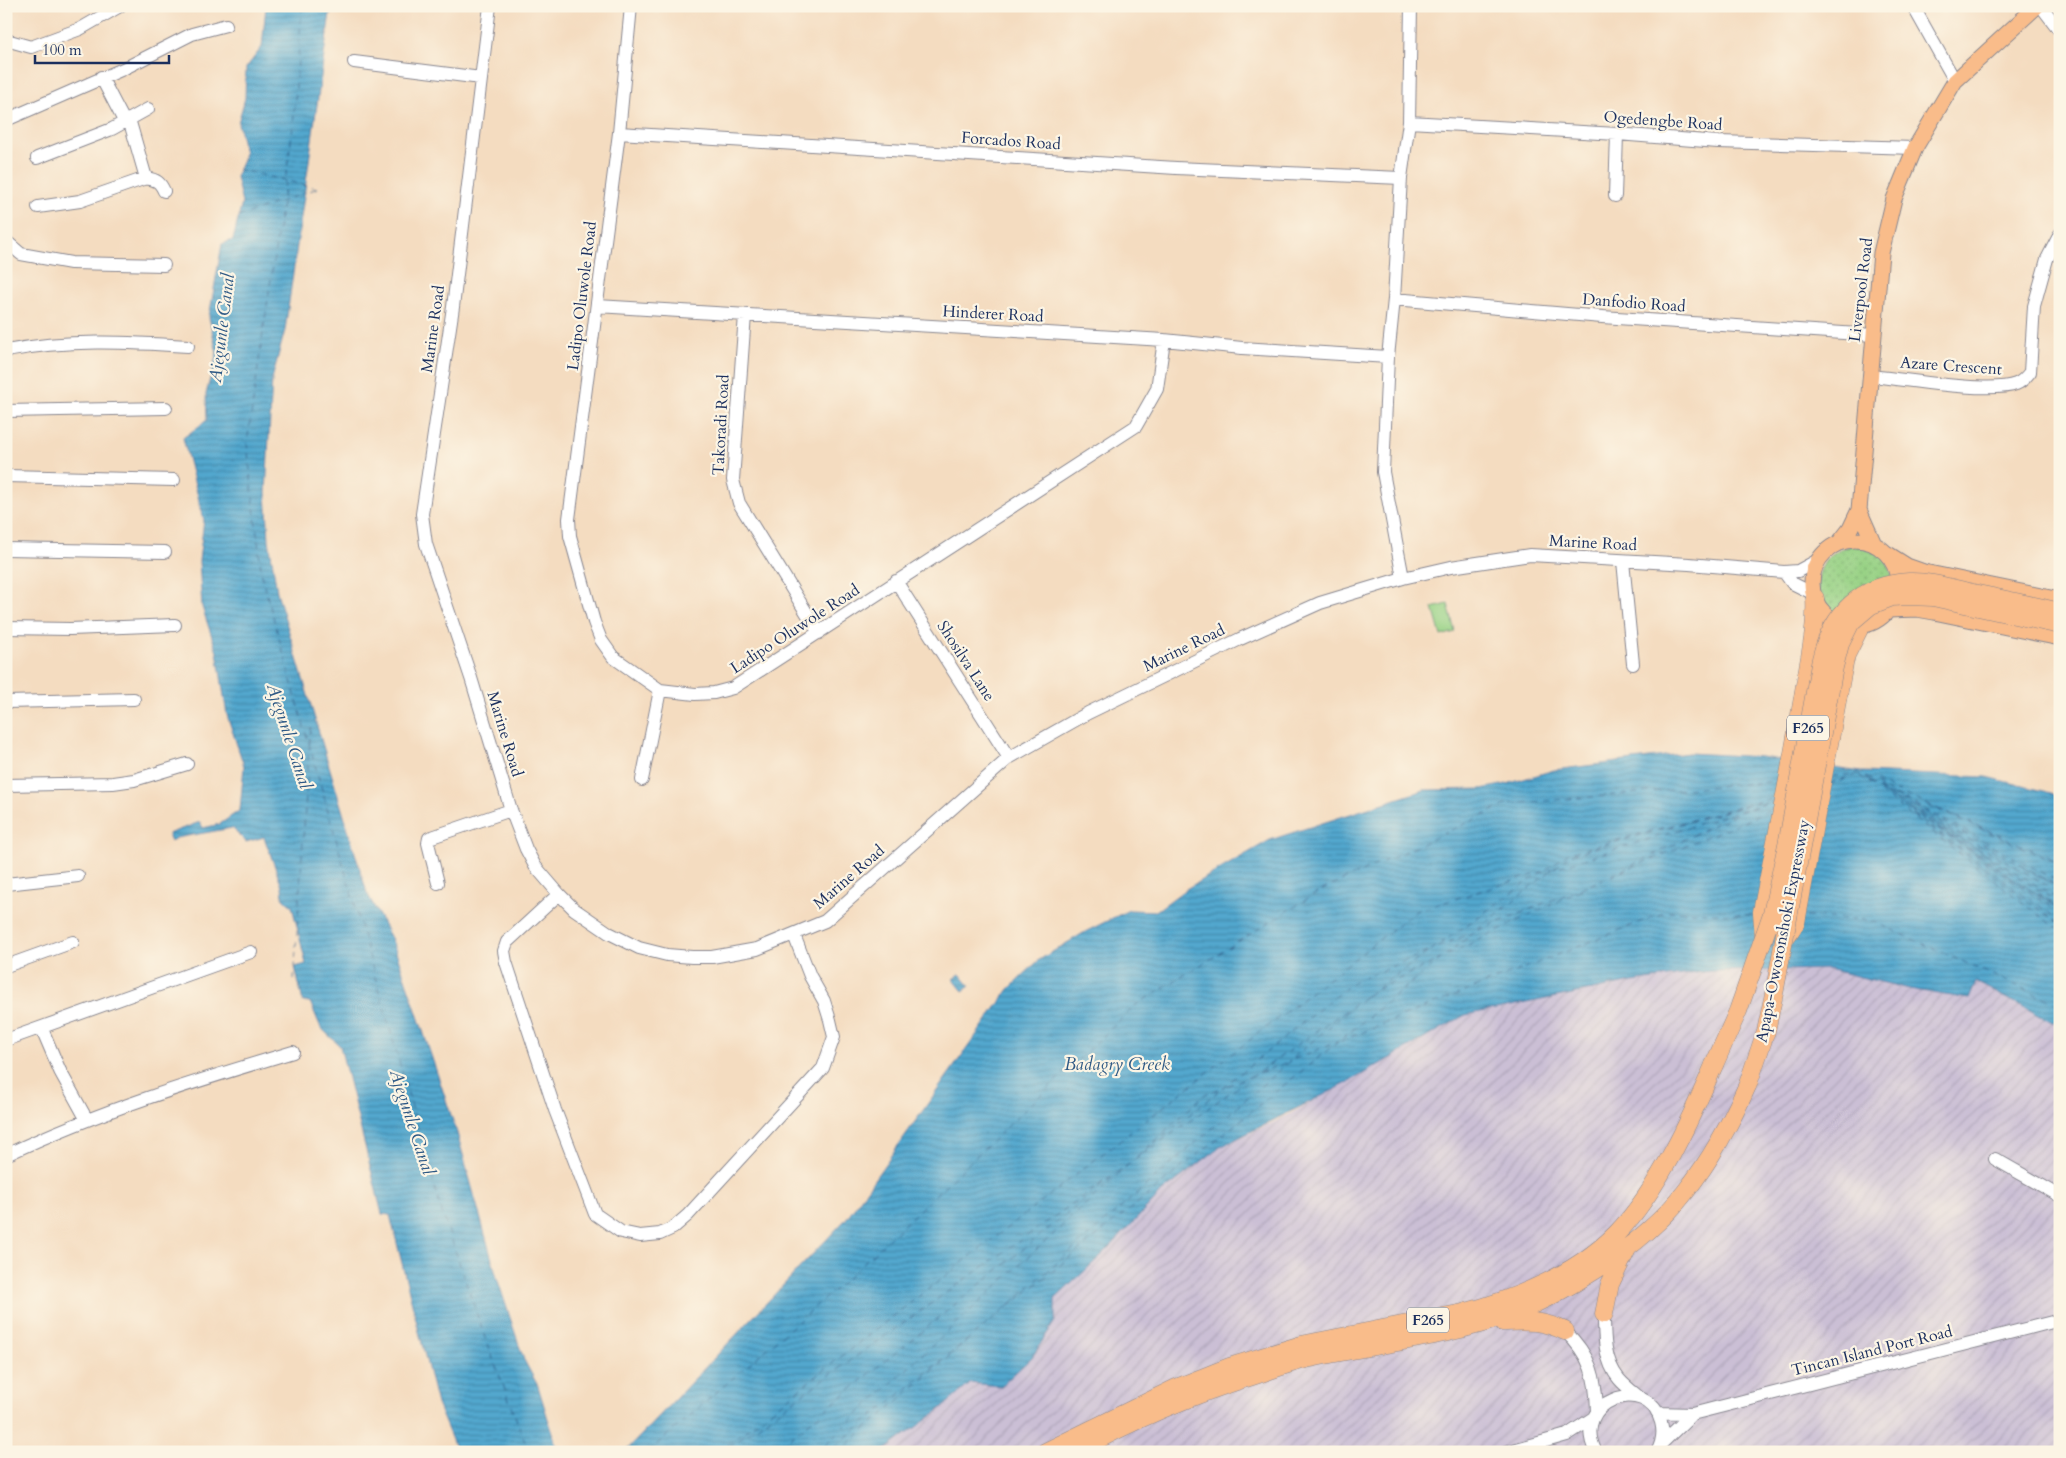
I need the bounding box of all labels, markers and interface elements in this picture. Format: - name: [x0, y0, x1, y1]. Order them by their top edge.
- scale bar: [35, 32, 169, 64]
- text: 100 m: [42, 40, 82, 60]
- street label: Ogedengbe Road: [1603, 106, 1724, 136]
- street label: Forcados Road: [960, 127, 1062, 155]
- street label: Ladipo Oluwole Road: [562, 220, 602, 372]
- street label: Liverpool Road: [1844, 236, 1878, 343]
- water label: Ajegunle Canal: [203, 271, 241, 385]
- street label: Marine Road: [416, 283, 450, 374]
- street label: Danfodio Road: [1582, 288, 1687, 318]
- street label: Hinderer Road: [942, 300, 1045, 328]
- street label: Azare Crescent: [1899, 351, 2003, 381]
- street label: Takoradi Road: [707, 373, 735, 476]
- street label: Marine Road: [1548, 530, 1638, 556]
- street label: Ladipo Oluwole Road: [726, 579, 864, 679]
- street label: Shosilva Lane: [932, 617, 1000, 705]
- street label: Marine Road: [1140, 619, 1229, 677]
- water label: Ajegunle Canal: [260, 679, 318, 793]
- street label: Marine Road: [482, 689, 529, 780]
- road number: F265: [1787, 716, 1829, 740]
- street label: Apapa-Oworonshoki Expressway: [1751, 817, 1816, 1044]
- street label: Marine Road: [809, 839, 890, 914]
- water label: Badagry Creek: [1064, 1052, 1170, 1077]
- water label: Ajegunle Canal: [383, 1065, 441, 1179]
- road number: F265: [1407, 1308, 1449, 1332]
- street label: Tincan Island Port Road: [1789, 1320, 1955, 1382]

